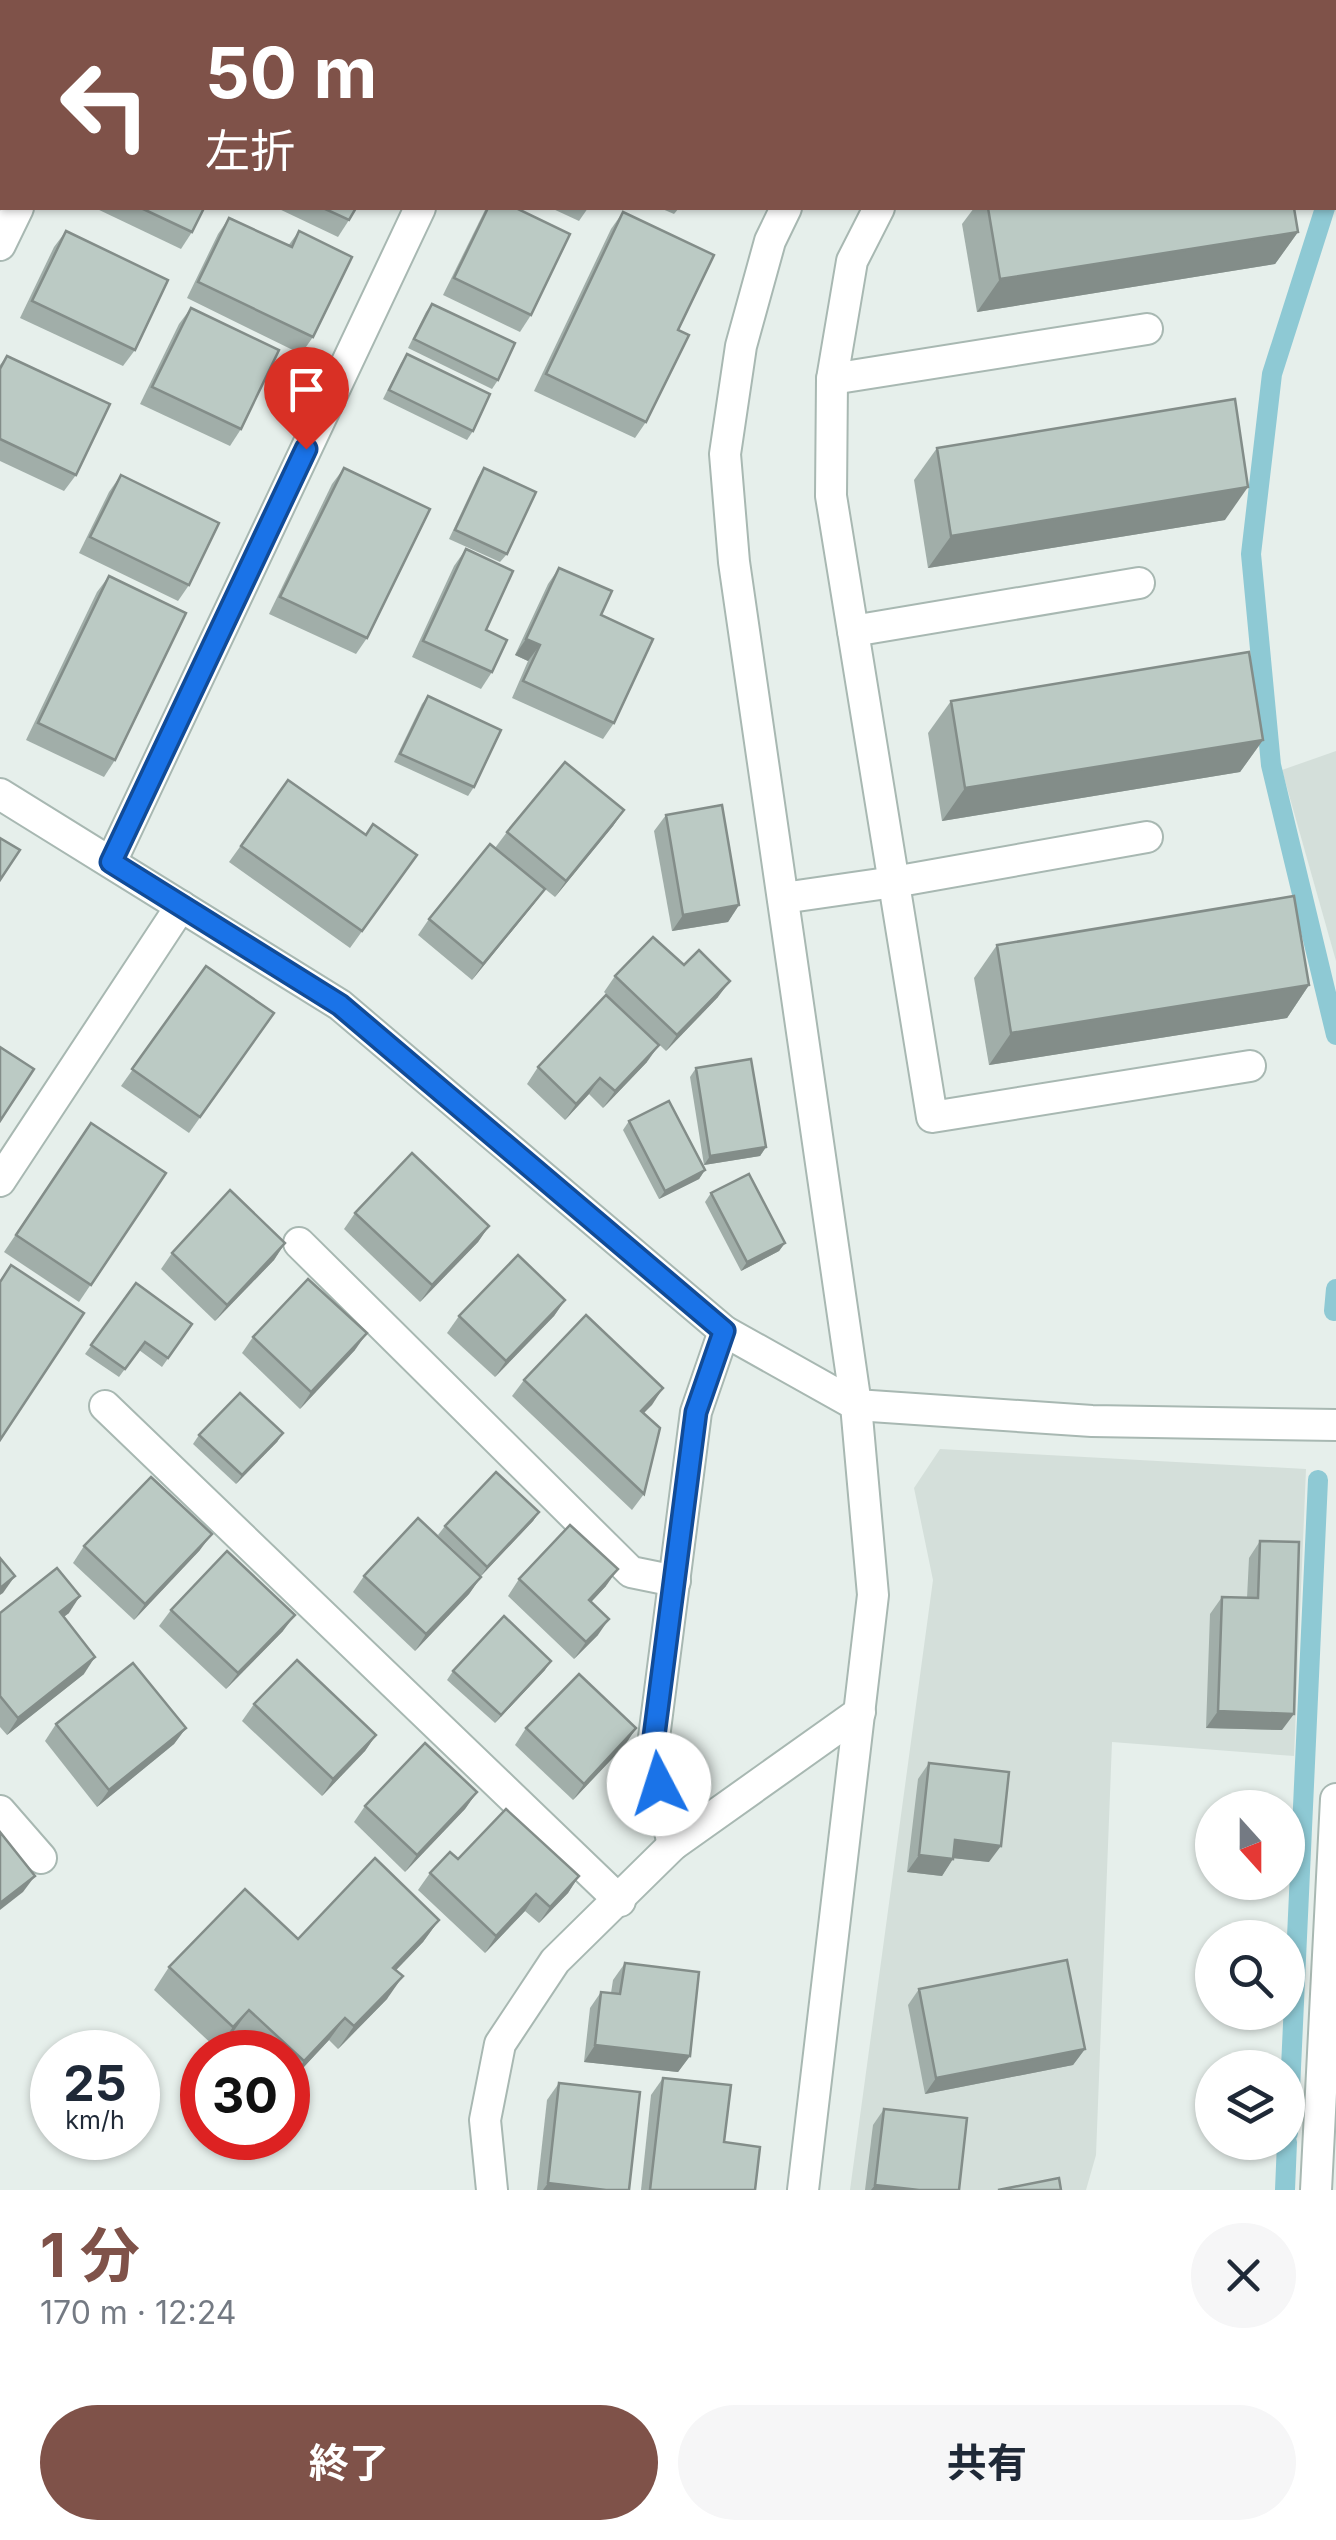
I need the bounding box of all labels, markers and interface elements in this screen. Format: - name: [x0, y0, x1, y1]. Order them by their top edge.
- text: 50 m: [205, 30, 377, 115]
- icon: left: [40, 40, 170, 170]
- text: 左折: [205, 123, 295, 178]
- pin: [264, 347, 349, 450]
- icon: arrive: [279, 362, 334, 417]
- position arrow: [607, 1732, 711, 1836]
- north arrow: [1195, 1790, 1305, 1900]
- map controls: [1195, 1790, 1305, 2160]
- button: search: [1195, 1920, 1305, 2030]
- speed limit sign: 30: [180, 2030, 310, 2160]
- button: layers: [1195, 2050, 1305, 2160]
- text: 25: [63, 2053, 127, 2113]
- text: km/h: [65, 2105, 125, 2135]
- text: 1 分: [40, 2219, 140, 2291]
- button: close: [1191, 2223, 1296, 2328]
- text: 170 m · 12:24: [40, 2293, 237, 2332]
- button: 終了: [40, 2405, 658, 2520]
- button: 共有: [678, 2405, 1296, 2520]

